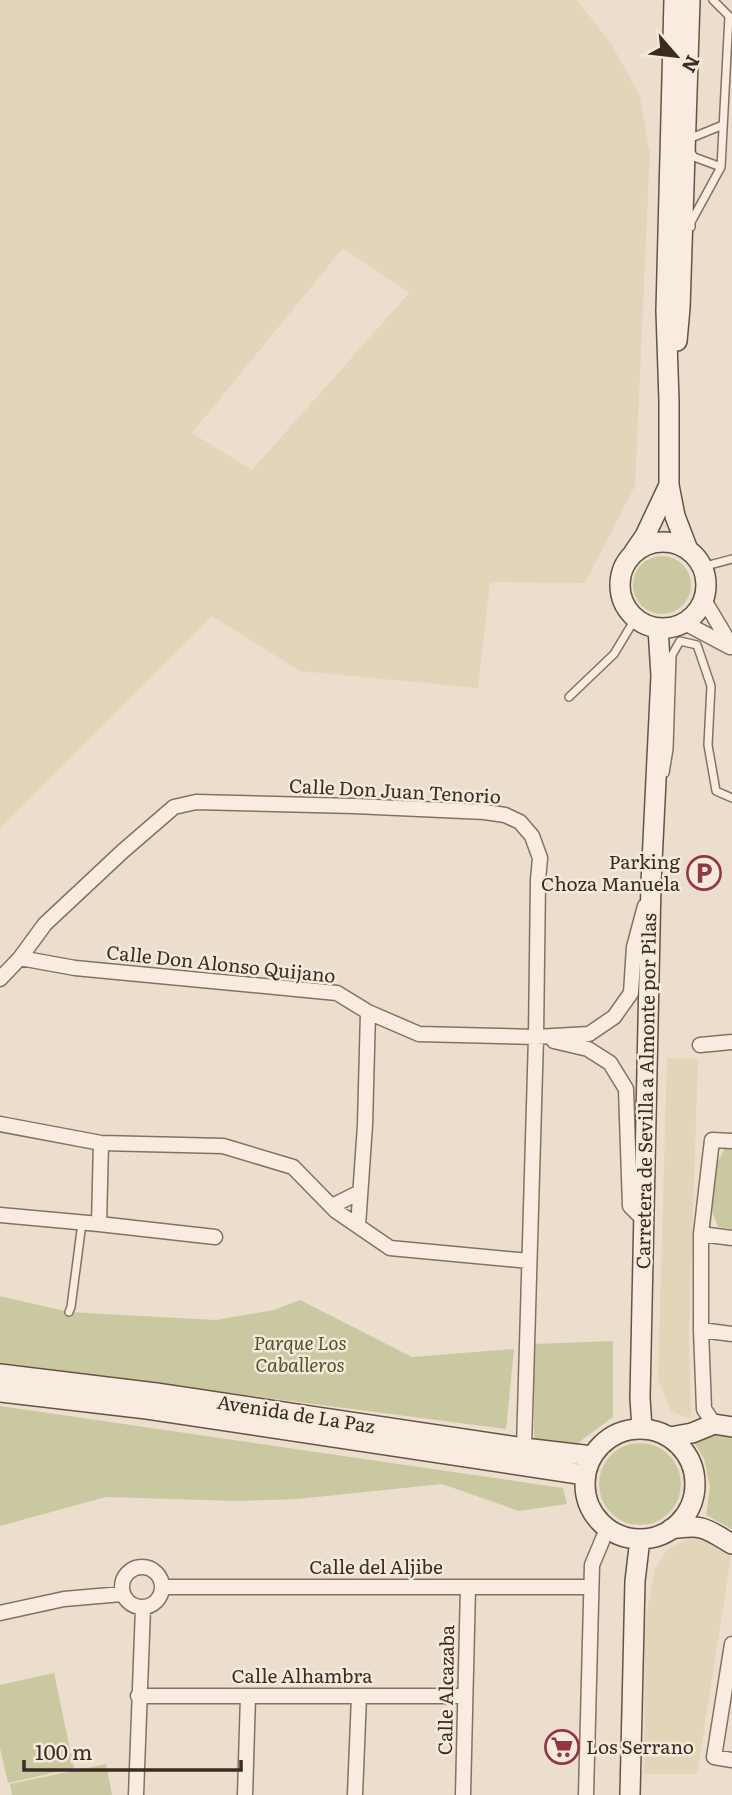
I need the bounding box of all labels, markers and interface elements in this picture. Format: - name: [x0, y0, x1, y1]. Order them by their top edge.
- north arrow: [641, 21, 711, 91]
- text: N: [676, 51, 708, 78]
- street label: Calle Don Juan Tenorio: [288, 770, 502, 810]
- place label: Parking Choza Manuela: [541, 847, 681, 897]
- parking icon: Parking Choza Manuela: [685, 854, 723, 892]
- street label: Carretera de Sevilla a Almonte por Pilas: [628, 912, 662, 1269]
- street label: Calle Don Alonso Quijano: [105, 937, 337, 989]
- park label: Parque Los Caballeros: [253, 1328, 347, 1378]
- street label: Avenida de La Paz: [215, 1387, 377, 1439]
- street label: Calle del Aljibe: [309, 1552, 443, 1580]
- street label: Calle Alcazaba: [430, 1624, 460, 1755]
- street label: Calle Alhambra: [232, 1661, 373, 1689]
- scale bar: [24, 1728, 242, 1772]
- supermarket icon: Los Serrano: [543, 1728, 581, 1766]
- place label: Los Serrano: [586, 1732, 694, 1760]
- text: 100 m: [35, 1735, 92, 1766]

